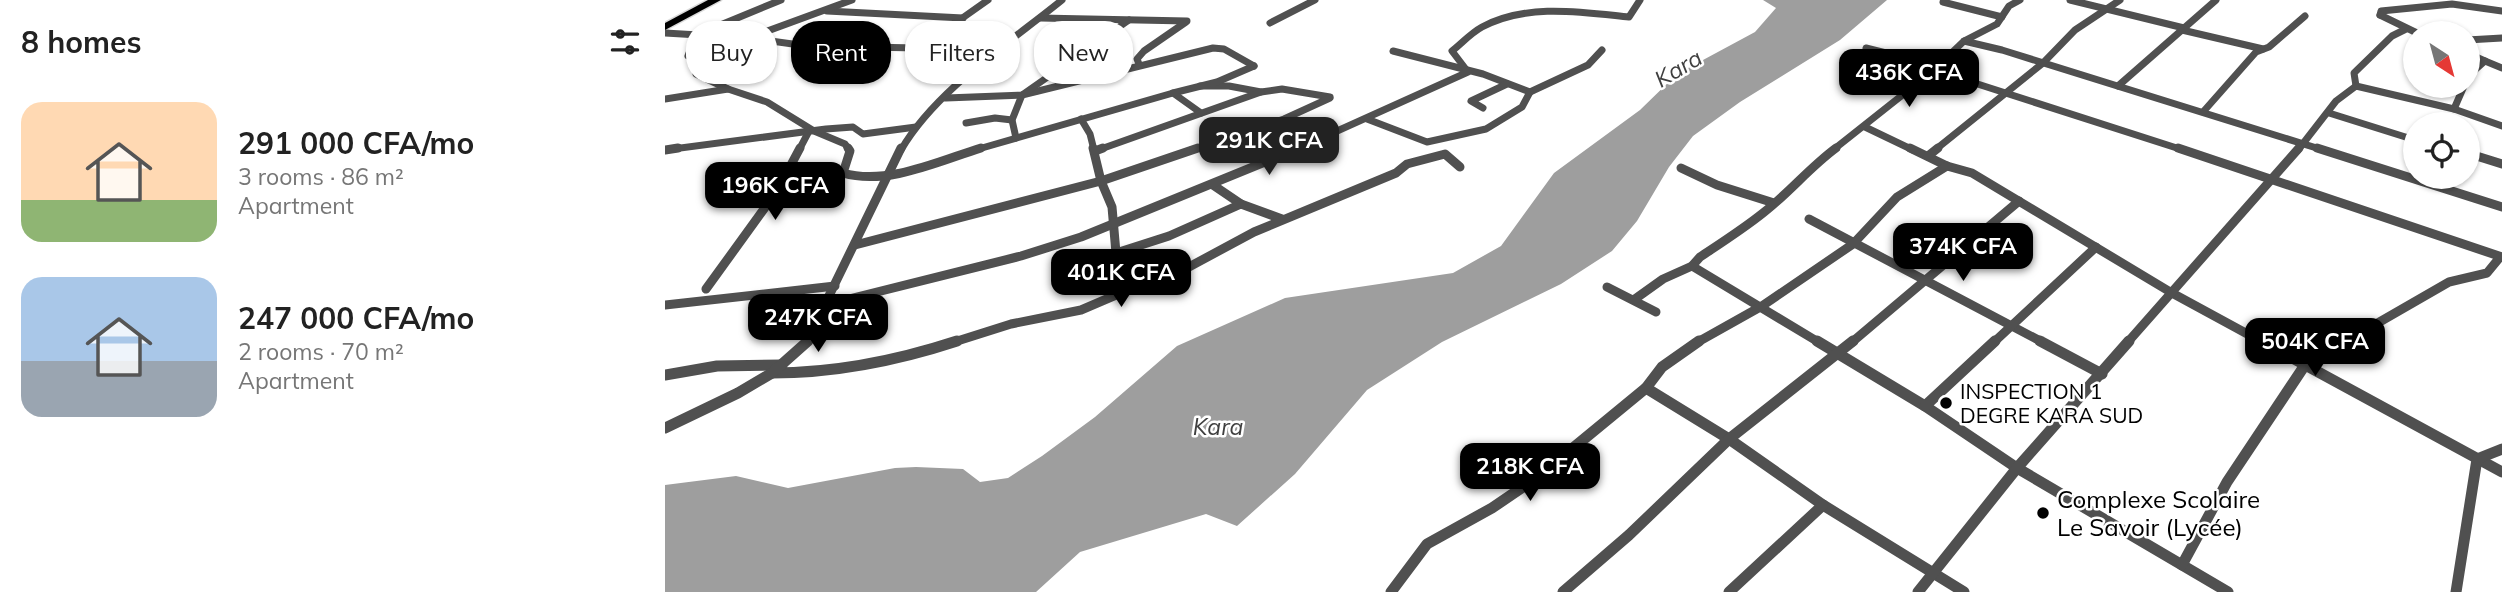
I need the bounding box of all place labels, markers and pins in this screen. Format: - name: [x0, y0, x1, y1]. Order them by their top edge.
- pin: 436K CFA: [1837, 50, 1981, 109]
- pin: 291K CFA: [1197, 118, 1341, 177]
- pin: 196K CFA: [703, 162, 847, 222]
- pin: 374K CFA: [1891, 224, 2035, 283]
- pin: 401K CFA: [1049, 250, 1193, 309]
- pin: 247K CFA: [746, 294, 890, 354]
- pin: 504K CFA: [2243, 318, 2387, 378]
- place label: INSPECTION 1 DEGRE KARA SUD: [1960, 378, 2143, 428]
- marker: INSPECTION 1 DEGRE KARA SUD: [1938, 395, 1954, 411]
- pin: 218K CFA: [1458, 444, 1602, 503]
- place label: Complexe Scolaire Le Savoir (Lycée): [2057, 484, 2260, 542]
- marker: Complexe Scolaire Le Savoir (Lycée): [2035, 505, 2051, 521]

